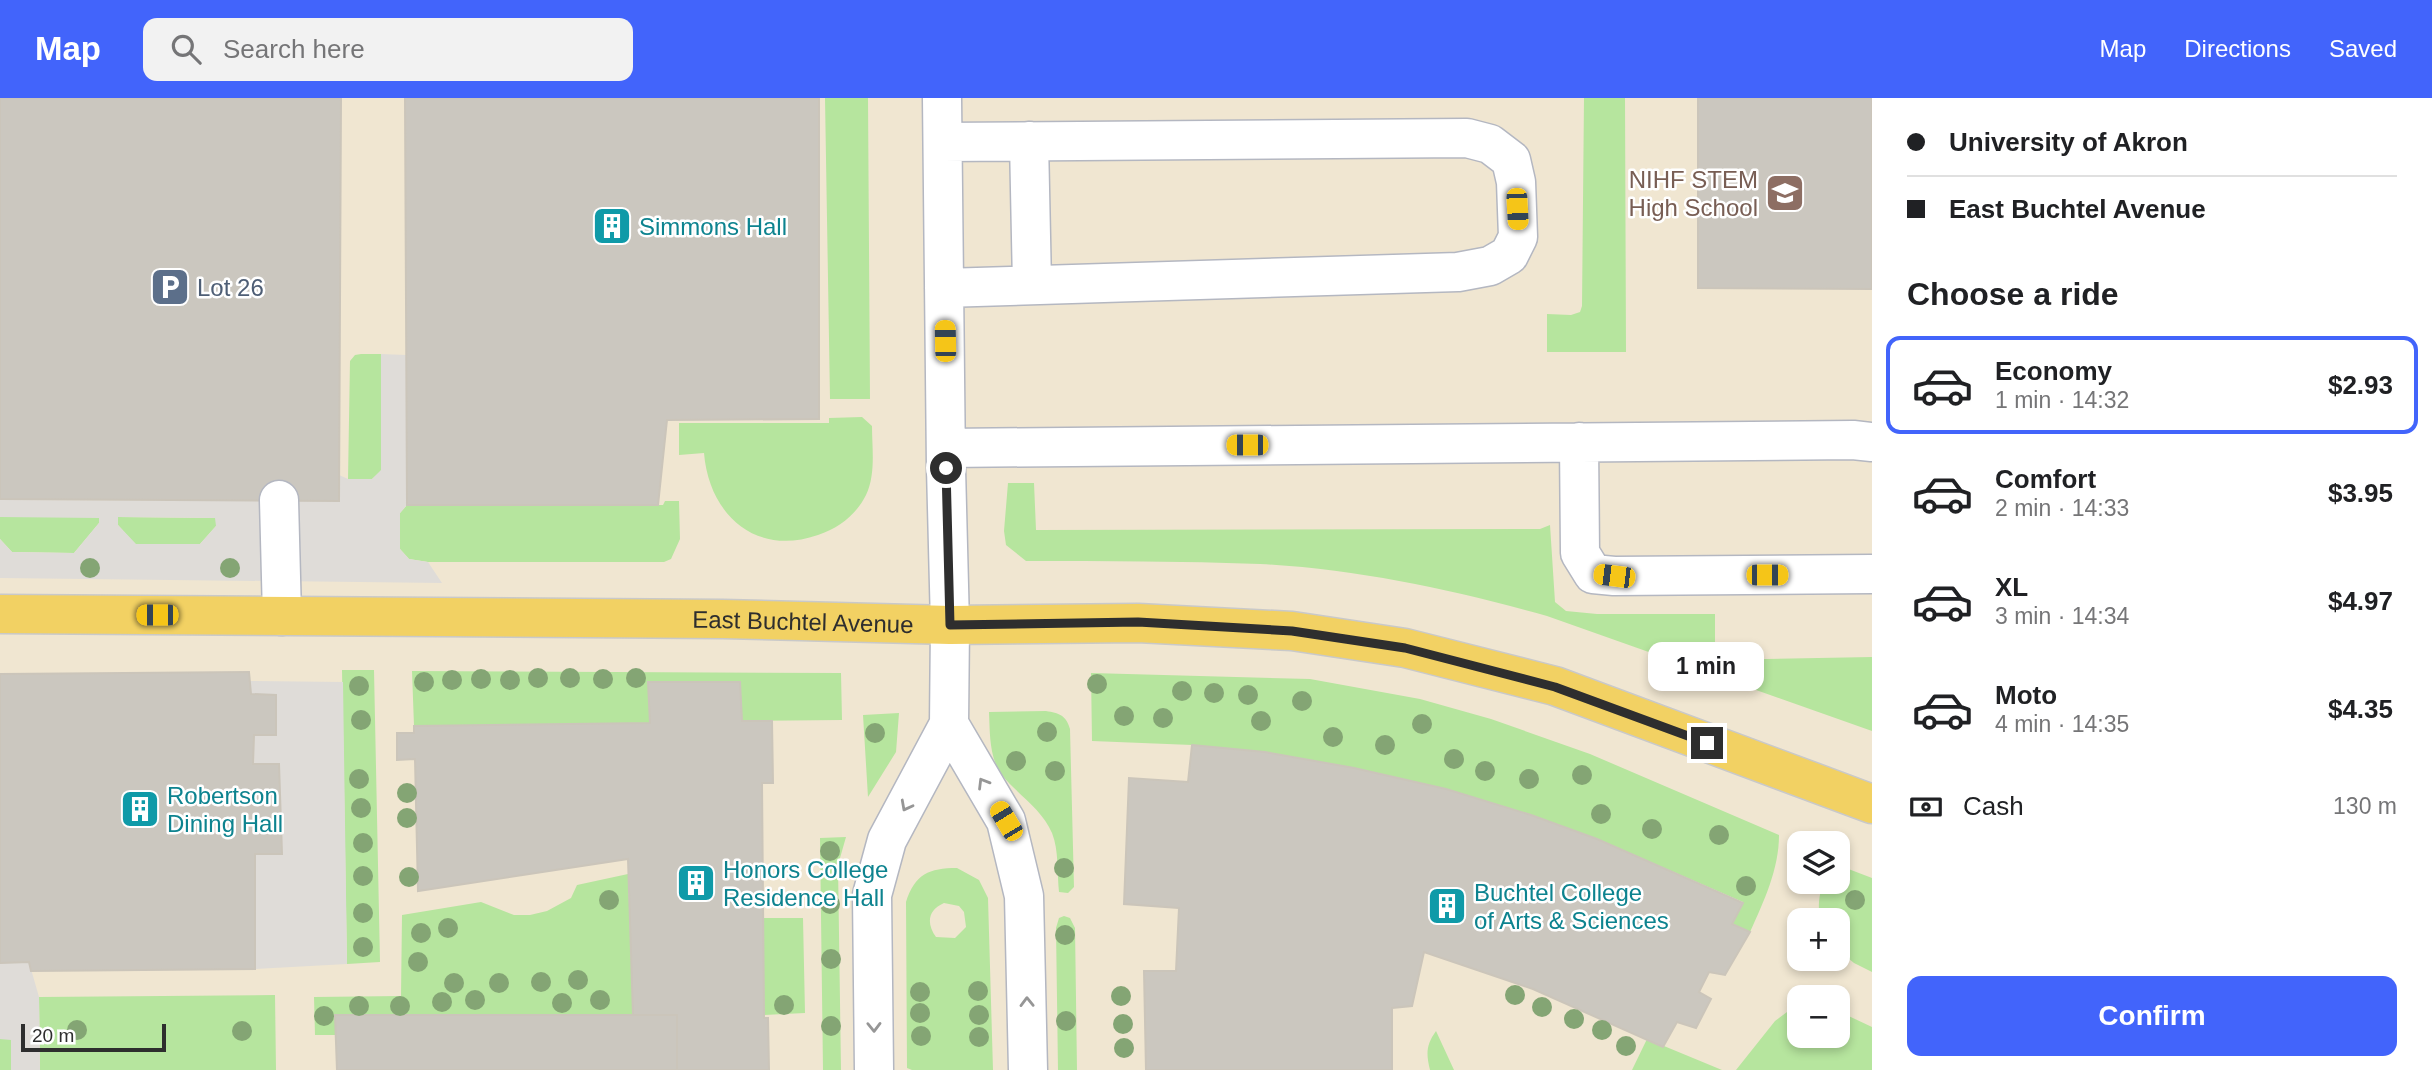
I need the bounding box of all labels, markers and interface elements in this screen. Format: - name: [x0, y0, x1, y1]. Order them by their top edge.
- search box: [143, 18, 633, 81]
- text: Map: [35, 30, 101, 67]
- icon: search: [167, 30, 205, 68]
- text: Search here: [223, 34, 365, 64]
- text: Map: [2100, 35, 2146, 62]
- text: Directions: [2184, 35, 2291, 62]
- text: Saved: [2329, 35, 2397, 62]
- text: University of Akron: [1949, 127, 2188, 157]
- place label: NIHF STEM High School: [1629, 166, 1758, 221]
- school or university icon: NIHF STEM High School: [1764, 172, 1806, 214]
- car: [1506, 187, 1529, 231]
- text: East Buchtel Avenue: [1949, 194, 2206, 224]
- building icon: Simmons Hall: [591, 205, 633, 247]
- place label: Simmons Hall: [639, 213, 787, 240]
- parking icon: Lot 26: [149, 266, 191, 308]
- place label: Lot 26: [197, 274, 264, 301]
- text: Choose a ride: [1907, 276, 2119, 312]
- car: [935, 320, 956, 362]
- icon: car: [1911, 354, 1974, 417]
- text: Economy: [1995, 356, 2112, 386]
- text: $2.93: [2328, 370, 2393, 400]
- text: 1 min · 14:32: [1995, 387, 2129, 413]
- car: [1227, 435, 1269, 456]
- route start: [930, 452, 962, 484]
- icon: car: [1911, 462, 1974, 525]
- text: Comfort: [1995, 464, 2096, 494]
- text: $3.95: [2328, 478, 2393, 508]
- text: 2 min · 14:33: [1995, 495, 2129, 521]
- car: [1592, 563, 1637, 589]
- car: [1747, 565, 1789, 586]
- icon: car: [1911, 570, 1974, 633]
- text: XL: [1995, 572, 2028, 602]
- text: $4.97: [2328, 586, 2393, 616]
- text: 3 min · 14:34: [1995, 603, 2129, 629]
- car: [137, 605, 179, 626]
- street label: East Buchtel Avenue: [692, 605, 914, 638]
- callout: 1 min: [1649, 642, 1765, 690]
- text: 1 min: [1676, 653, 1736, 679]
- icon: car: [1911, 678, 1974, 741]
- text: Moto: [1995, 680, 2057, 710]
- text: $4.35: [2328, 694, 2393, 724]
- text: 4 min · 14:35: [1995, 711, 2129, 737]
- route end: [1691, 727, 1723, 759]
- one-way arrow: [979, 777, 992, 790]
- place label: Robertson Dining Hall: [167, 782, 283, 837]
- building icon: Robertson Dining Hall: [119, 788, 161, 830]
- icon: cash: [1907, 788, 1945, 826]
- text: Cash: [1963, 791, 2024, 821]
- text: 130 m: [2333, 793, 2397, 819]
- car: [987, 798, 1026, 844]
- one-way arrow: [901, 799, 914, 811]
- map controls: [1787, 831, 1850, 1048]
- button: layers: [1787, 831, 1850, 894]
- place label: Honors College Residence Hall: [723, 856, 888, 911]
- building icon: Honors College Residence Hall: [675, 862, 717, 904]
- place label: Buchtel College of Arts & Sciences: [1474, 879, 1669, 934]
- building icon: Buchtel College of Arts & Sciences: [1426, 885, 1468, 927]
- button: +: [1787, 908, 1850, 971]
- button: Confirm: [1907, 976, 2397, 1056]
- button: −: [1787, 985, 1850, 1048]
- one-way arrow: [1019, 996, 1034, 1007]
- scale bar: [21, 1021, 166, 1053]
- one-way arrow: [866, 1021, 881, 1032]
- text: 20 m: [32, 1025, 74, 1046]

